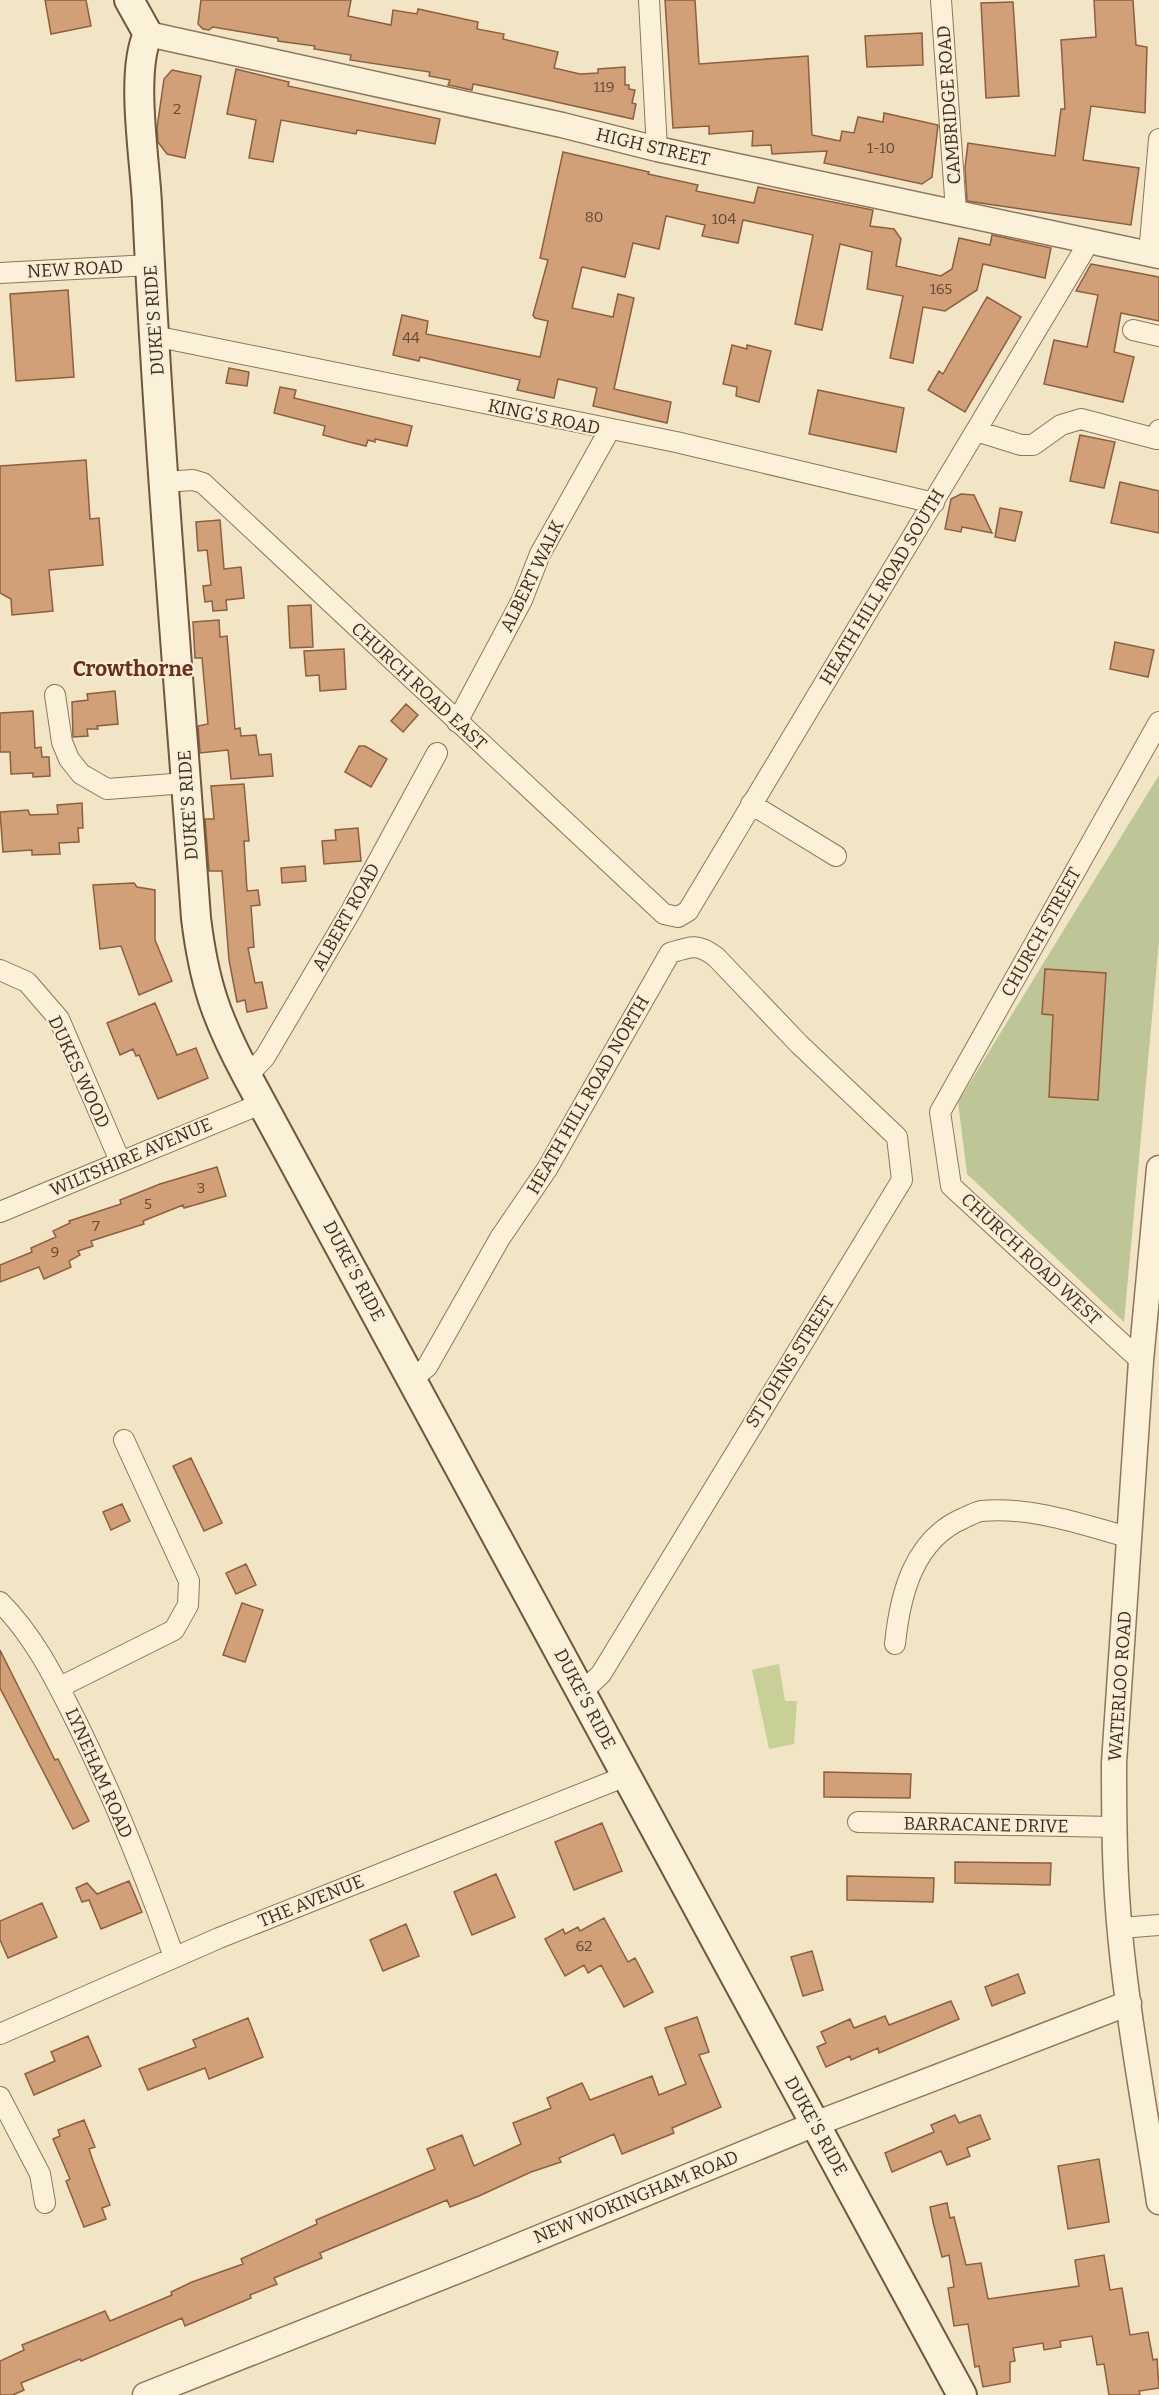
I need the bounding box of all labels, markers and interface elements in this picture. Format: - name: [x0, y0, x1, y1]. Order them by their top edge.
- street label: CAMBRIDGE ROAD: [932, 25, 966, 185]
- house number: 119: [594, 78, 614, 96]
- house number: 2: [173, 100, 181, 118]
- street label: HIGH STREET: [594, 123, 713, 171]
- house number: 1-10: [867, 139, 895, 157]
- house number: 80: [585, 208, 603, 226]
- house number: 104: [712, 210, 736, 228]
- street label: NEW ROAD: [26, 255, 124, 283]
- street label: DUKE'S RIDE: [139, 264, 169, 376]
- house number: 165: [930, 280, 952, 298]
- house number: 44: [402, 329, 420, 347]
- street label: KING'S ROAD: [486, 394, 602, 440]
- street label: HEATH HILL ROAD SOUTH: [815, 485, 949, 689]
- street label: ALBERT WALK: [495, 516, 569, 636]
- street label: CHURCH ROAD EAST: [347, 617, 492, 755]
- district label: Crowthorne: [73, 656, 193, 682]
- street label: DUKE'S RIDE: [173, 749, 203, 861]
- street label: ALBERT ROAD: [307, 859, 385, 975]
- street label: CHURCH STREET: [996, 863, 1086, 1001]
- street label: HEATH HILL ROAD NORTH: [522, 992, 654, 1198]
- street label: DUKES WOOD: [43, 1012, 115, 1132]
- street label: WILTSHIRE AVENUE: [47, 1113, 215, 1201]
- house number: 3: [197, 1179, 205, 1197]
- street label: CHURCH ROAD WEST: [956, 1188, 1106, 1330]
- house number: 5: [144, 1195, 152, 1213]
- house number: 7: [92, 1217, 100, 1235]
- street label: DUKE'S RIDE: [318, 1217, 390, 1325]
- house number: 9: [51, 1243, 59, 1261]
- street label: ST JOHNS STREET: [741, 1292, 840, 1432]
- street label: WATERLOO ROAD: [1104, 1610, 1136, 1762]
- street label: DUKE'S RIDE: [549, 1645, 621, 1753]
- street label: LYNEHAM ROAD: [60, 1705, 138, 1841]
- street label: BARRACANE DRIVE: [903, 1813, 1069, 1837]
- street label: THE AVENUE: [255, 1870, 367, 1932]
- house number: 62: [576, 1937, 592, 1955]
- street label: DUKE'S RIDE: [780, 2072, 852, 2180]
- street label: NEW WOKINGHAM ROAD: [530, 2146, 742, 2248]

